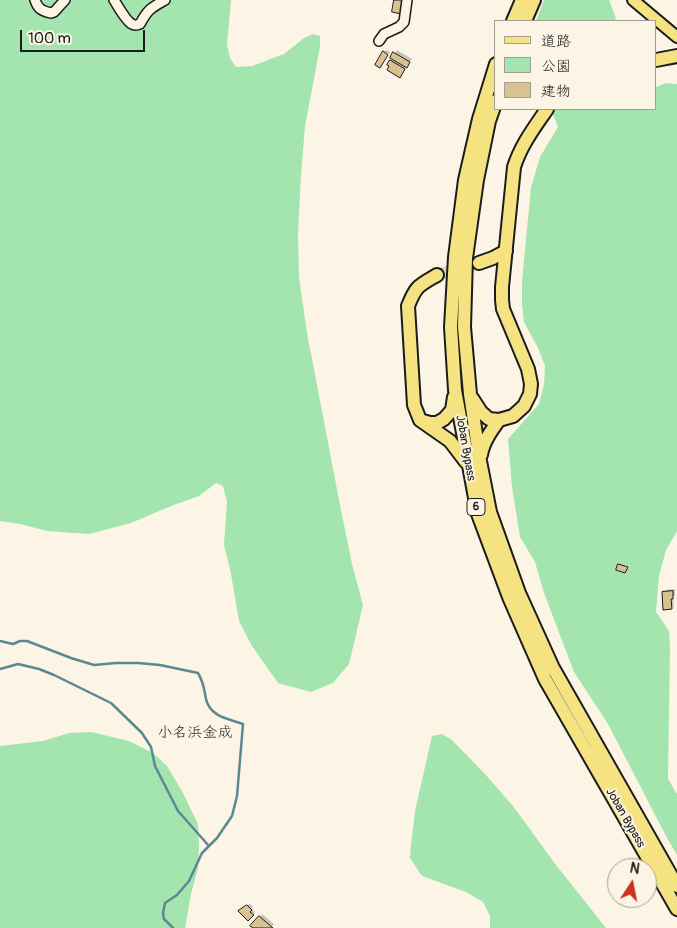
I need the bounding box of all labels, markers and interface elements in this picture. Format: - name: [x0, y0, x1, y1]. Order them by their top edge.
- scale bar: [22, 20, 148, 52]
- legend: [494, 20, 657, 110]
- text: 100 m: [28, 29, 71, 48]
- text: 道路: [541, 32, 571, 51]
- text: 公園: [541, 57, 571, 76]
- text: 建物: [541, 82, 571, 101]
- street label: Joban Bypass: [452, 414, 478, 482]
- road number: 6: [467, 498, 485, 516]
- district label: 小名浜金成: [158, 724, 232, 742]
- street label: Joban Bypass: [602, 786, 648, 850]
- north arrow: [607, 858, 657, 908]
- text: N: [628, 860, 641, 878]

